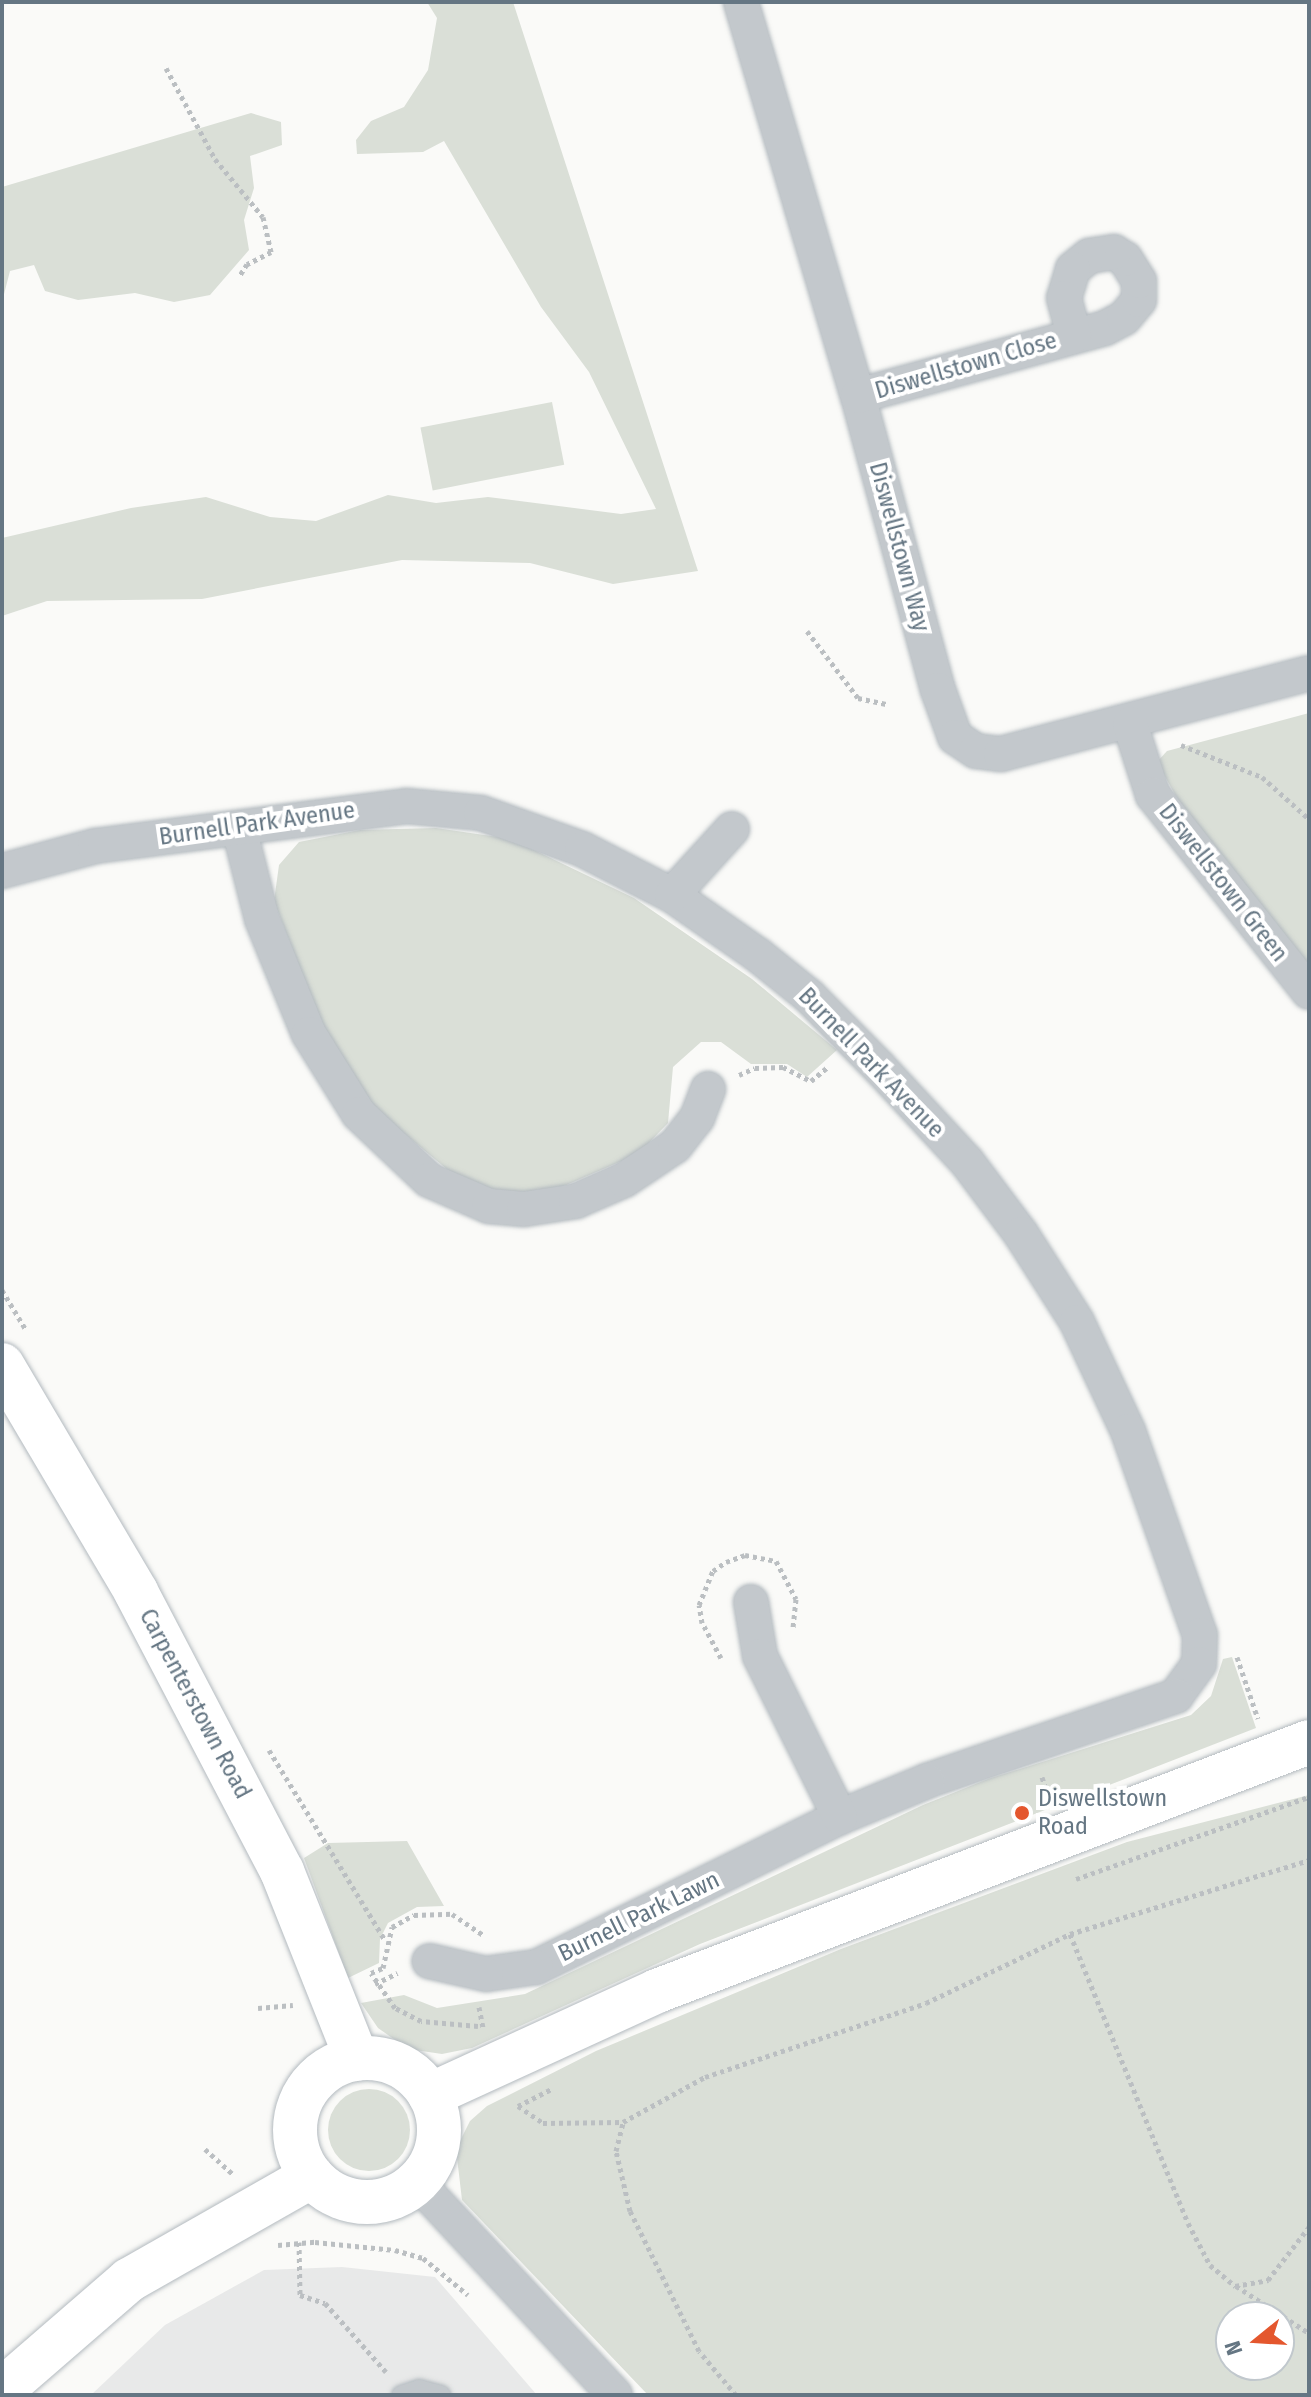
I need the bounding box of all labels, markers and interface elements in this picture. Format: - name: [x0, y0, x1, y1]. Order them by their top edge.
- street label: Diswellstown Close: [872, 326, 1060, 406]
- street label: Diswellstown Way: [863, 459, 935, 635]
- street label: Burnell Park Avenue: [157, 796, 357, 852]
- street label: Diswellstown Green: [1152, 798, 1294, 968]
- street label: Burnell Park Avenue: [792, 982, 950, 1144]
- street label: Carpenterstown Road: [133, 1604, 257, 1804]
- place label: Diswellstown Road: [1038, 1785, 1167, 1841]
- marker: Diswellstown Road: [1013, 1804, 1031, 1822]
- street label: Burnell Park Lawn: [554, 1866, 724, 1968]
- north arrow: [1215, 2301, 1295, 2381]
- text: N: [1219, 2338, 1248, 2358]

